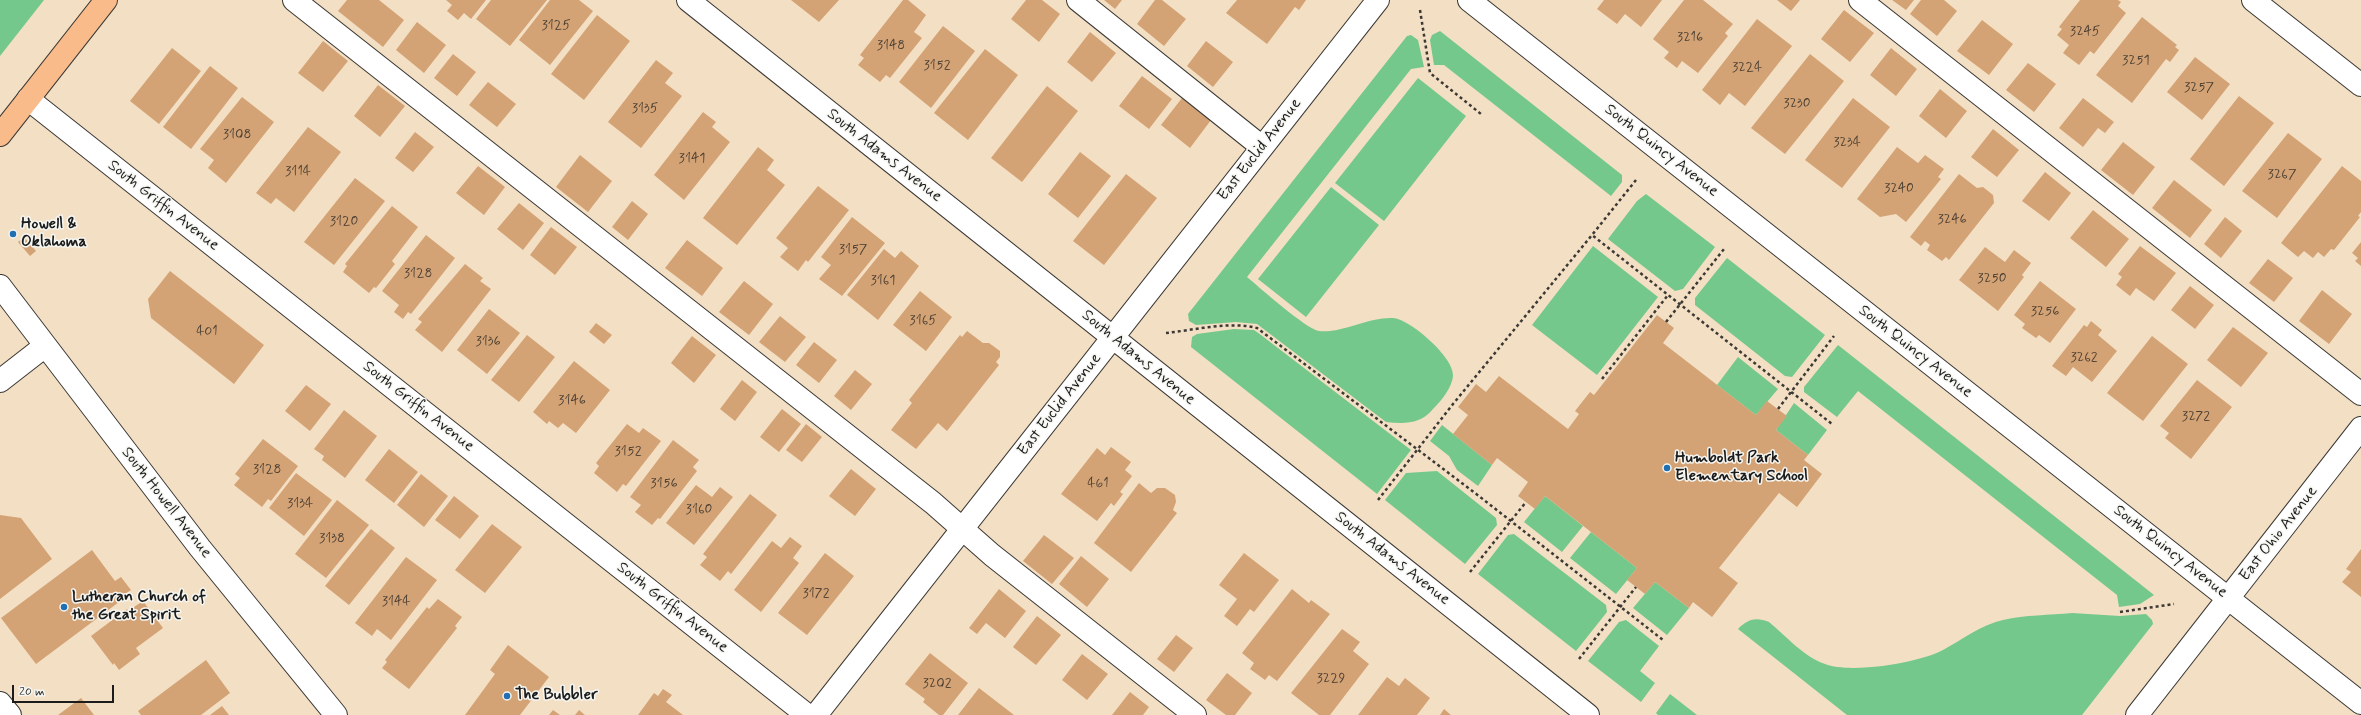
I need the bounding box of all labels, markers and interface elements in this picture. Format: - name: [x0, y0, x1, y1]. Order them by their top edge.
- house number: 3125: [541, 18, 571, 34]
- house number: 3245: [2070, 24, 2100, 40]
- house number: 3216: [1677, 30, 1703, 46]
- house number: 3148: [877, 38, 905, 54]
- house number: 3251: [2122, 53, 2150, 69]
- house number: 3152: [924, 58, 950, 74]
- house number: 3224: [1732, 60, 1762, 76]
- house number: 3257: [2184, 80, 2214, 96]
- street label: East Euclid Avenue: [1214, 95, 1306, 205]
- house number: 3230: [1783, 96, 1811, 112]
- street label: South Quincy Avenue: [1600, 100, 1722, 202]
- house number: 3135: [632, 101, 658, 117]
- street label: South Adams Avenue: [823, 105, 945, 207]
- house number: 3108: [223, 127, 251, 143]
- house number: 3234: [1833, 135, 1861, 151]
- house number: 3141: [679, 151, 705, 167]
- street label: South Griffin Avenue: [103, 156, 223, 256]
- house number: 3114: [285, 164, 311, 180]
- house number: 3267: [2268, 167, 2296, 183]
- house number: 3240: [1884, 181, 1914, 197]
- house number: 3246: [1937, 212, 1967, 228]
- house number: 3120: [330, 214, 358, 230]
- place label: Howell & Oklahoma: [21, 215, 87, 253]
- marker: Howell & Oklahoma: [8, 229, 18, 239]
- house number: 3157: [839, 242, 867, 258]
- house number: 3128: [404, 266, 432, 282]
- house number: 3250: [1977, 271, 2007, 287]
- house number: 3161: [870, 273, 896, 289]
- street label: South Quincy Avenue: [1854, 301, 1976, 403]
- house number: 3256: [2031, 304, 2059, 320]
- street label: South Adams Avenue: [1077, 306, 1199, 410]
- house number: 3165: [909, 313, 937, 329]
- house number: 401: [196, 324, 218, 340]
- house number: 3136: [475, 334, 501, 350]
- street label: East Euclid Avenue: [1014, 350, 1106, 460]
- house number: 3262: [2070, 350, 2098, 366]
- street label: South Griffin Avenue: [358, 357, 478, 457]
- house number: 3146: [558, 393, 586, 409]
- house number: 3272: [2182, 409, 2210, 425]
- street label: South Howell Avenue: [117, 444, 215, 562]
- house number: 3152: [615, 444, 641, 460]
- place label: Humboldt Park Elementary School: [1675, 449, 1808, 487]
- house number: 3128: [253, 462, 281, 478]
- marker: Humboldt Park Elementary School: [1662, 463, 1672, 473]
- house number: 3156: [650, 476, 678, 492]
- house number: 461: [1087, 476, 1109, 492]
- street label: East Ohio Avenue: [2236, 483, 2322, 585]
- house number: 3134: [287, 496, 313, 512]
- street label: South Quincy Avenue: [2109, 501, 2231, 603]
- house number: 3160: [686, 502, 712, 518]
- street label: South Adams Avenue: [1331, 508, 1453, 610]
- house number: 3138: [319, 531, 345, 547]
- street label: South Griffin Avenue: [612, 558, 732, 658]
- house number: 3172: [802, 586, 830, 602]
- place label: Lutheran Church of the Great Spirit: [72, 588, 206, 626]
- house number: 3144: [382, 594, 410, 610]
- marker: Lutheran Church of the Great Spirit: [59, 602, 69, 612]
- house number: 3229: [1317, 671, 1345, 687]
- house number: 3202: [923, 676, 951, 692]
- scale bar: [14, 677, 116, 703]
- text: 20 m: [19, 684, 45, 700]
- place label: The Bubbler: [515, 686, 598, 706]
- marker: The Bubbler: [502, 691, 512, 701]

